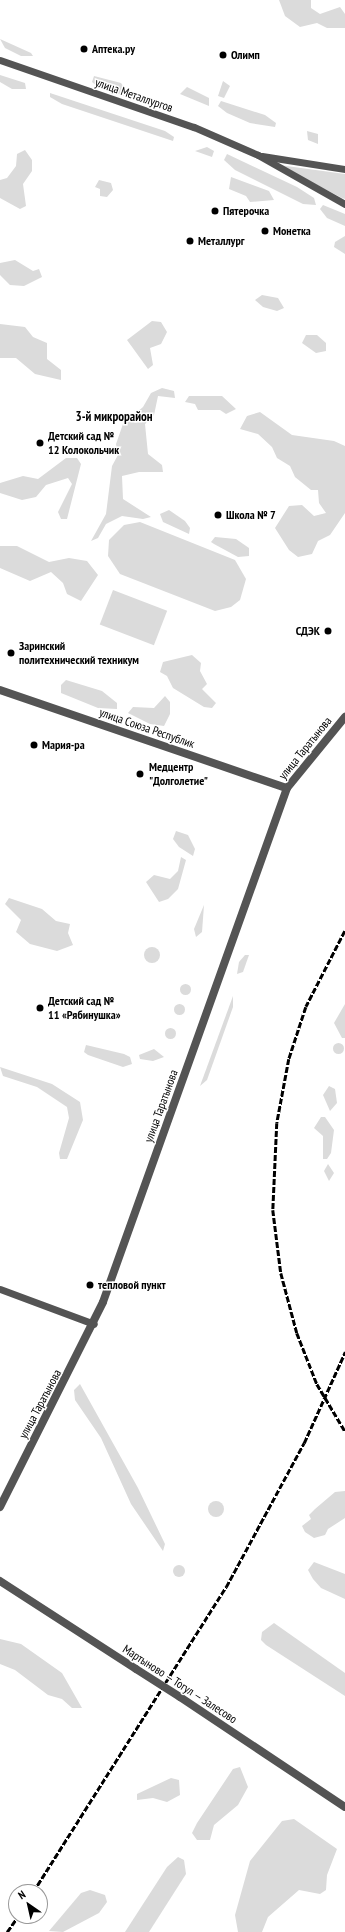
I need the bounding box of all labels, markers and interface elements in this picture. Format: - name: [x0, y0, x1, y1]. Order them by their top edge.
- place label: Аптека.ру: [92, 42, 135, 56]
- marker: Аптека.ру: [79, 44, 89, 54]
- place label: Олимп: [231, 48, 260, 62]
- marker: Олимп: [218, 50, 228, 60]
- street label: улица Металлургов: [93, 75, 175, 115]
- place label: Пятерочка: [223, 204, 269, 218]
- marker: Пятерочка: [210, 206, 220, 216]
- place label: Монетка: [273, 224, 311, 238]
- marker: Монетка: [260, 226, 270, 236]
- place label: Металлург: [198, 234, 244, 248]
- marker: Металлург: [185, 236, 195, 246]
- district label: 3-й микрорайон: [75, 409, 153, 425]
- place label: Детский сад № 12 Колокольчик: [48, 429, 119, 457]
- marker: Детский сад № 12 Колокольчик: [35, 438, 45, 448]
- place label: Школа № 7: [226, 508, 276, 522]
- marker: Школа № 7: [213, 510, 223, 520]
- place label: СДЭК: [296, 624, 320, 638]
- marker: СДЭК: [323, 626, 333, 636]
- place label: Заринский политехнический техникум: [19, 639, 139, 667]
- marker: Заринский политехнический техникум: [6, 648, 16, 658]
- street label: улица Союза Республик: [97, 705, 197, 751]
- street label: улица Таратынова: [275, 714, 335, 782]
- place label: Мария-ра: [42, 738, 85, 752]
- marker: Мария-ра: [29, 740, 39, 750]
- place label: Медцентр "Долголетие": [149, 760, 208, 788]
- marker: Медцентр "Долголетие": [134, 768, 146, 780]
- place label: Детский сад № 11 «Рябинушка»: [48, 994, 121, 1022]
- marker: Детский сад № 11 «Рябинушка»: [35, 1003, 45, 1013]
- street label: улица Таратынова: [141, 1068, 181, 1144]
- place label: тепловой пункт: [98, 1278, 166, 1292]
- marker: тепловой пункт: [85, 1280, 95, 1290]
- street label: улица Таратынова: [16, 1367, 64, 1441]
- street label: Мартыново — Тогул — Залесово: [119, 1641, 241, 1727]
- north arrow: [8, 1884, 48, 1924]
- text: N: [15, 1887, 28, 1902]

